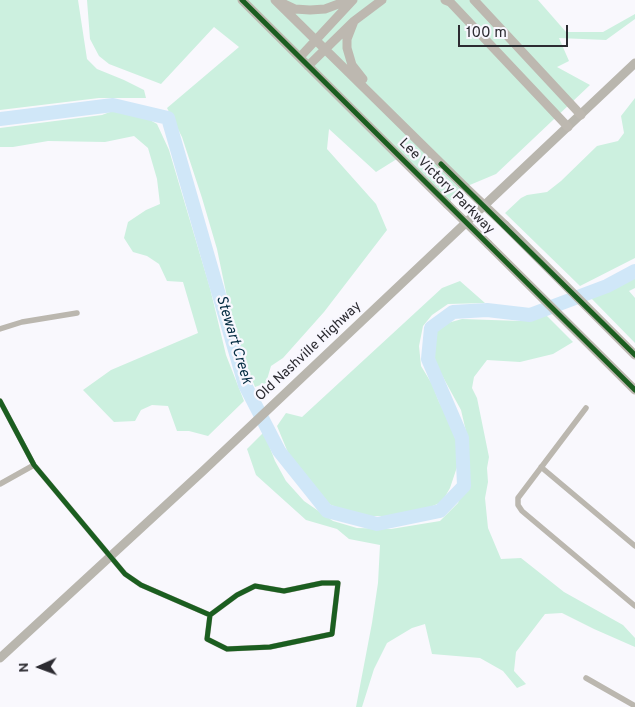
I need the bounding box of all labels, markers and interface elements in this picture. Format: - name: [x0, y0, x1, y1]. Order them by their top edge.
- scale bar: [460, 15, 570, 47]
- text: 100 m: [466, 24, 507, 43]
- street label: Lee Victory Parkway: [395, 136, 497, 238]
- water label: Stewart Creek: [211, 294, 255, 386]
- street label: Old Nashville Highway: [253, 299, 365, 405]
- north arrow: [15, 642, 65, 692]
- text: N: [16, 662, 33, 673]

